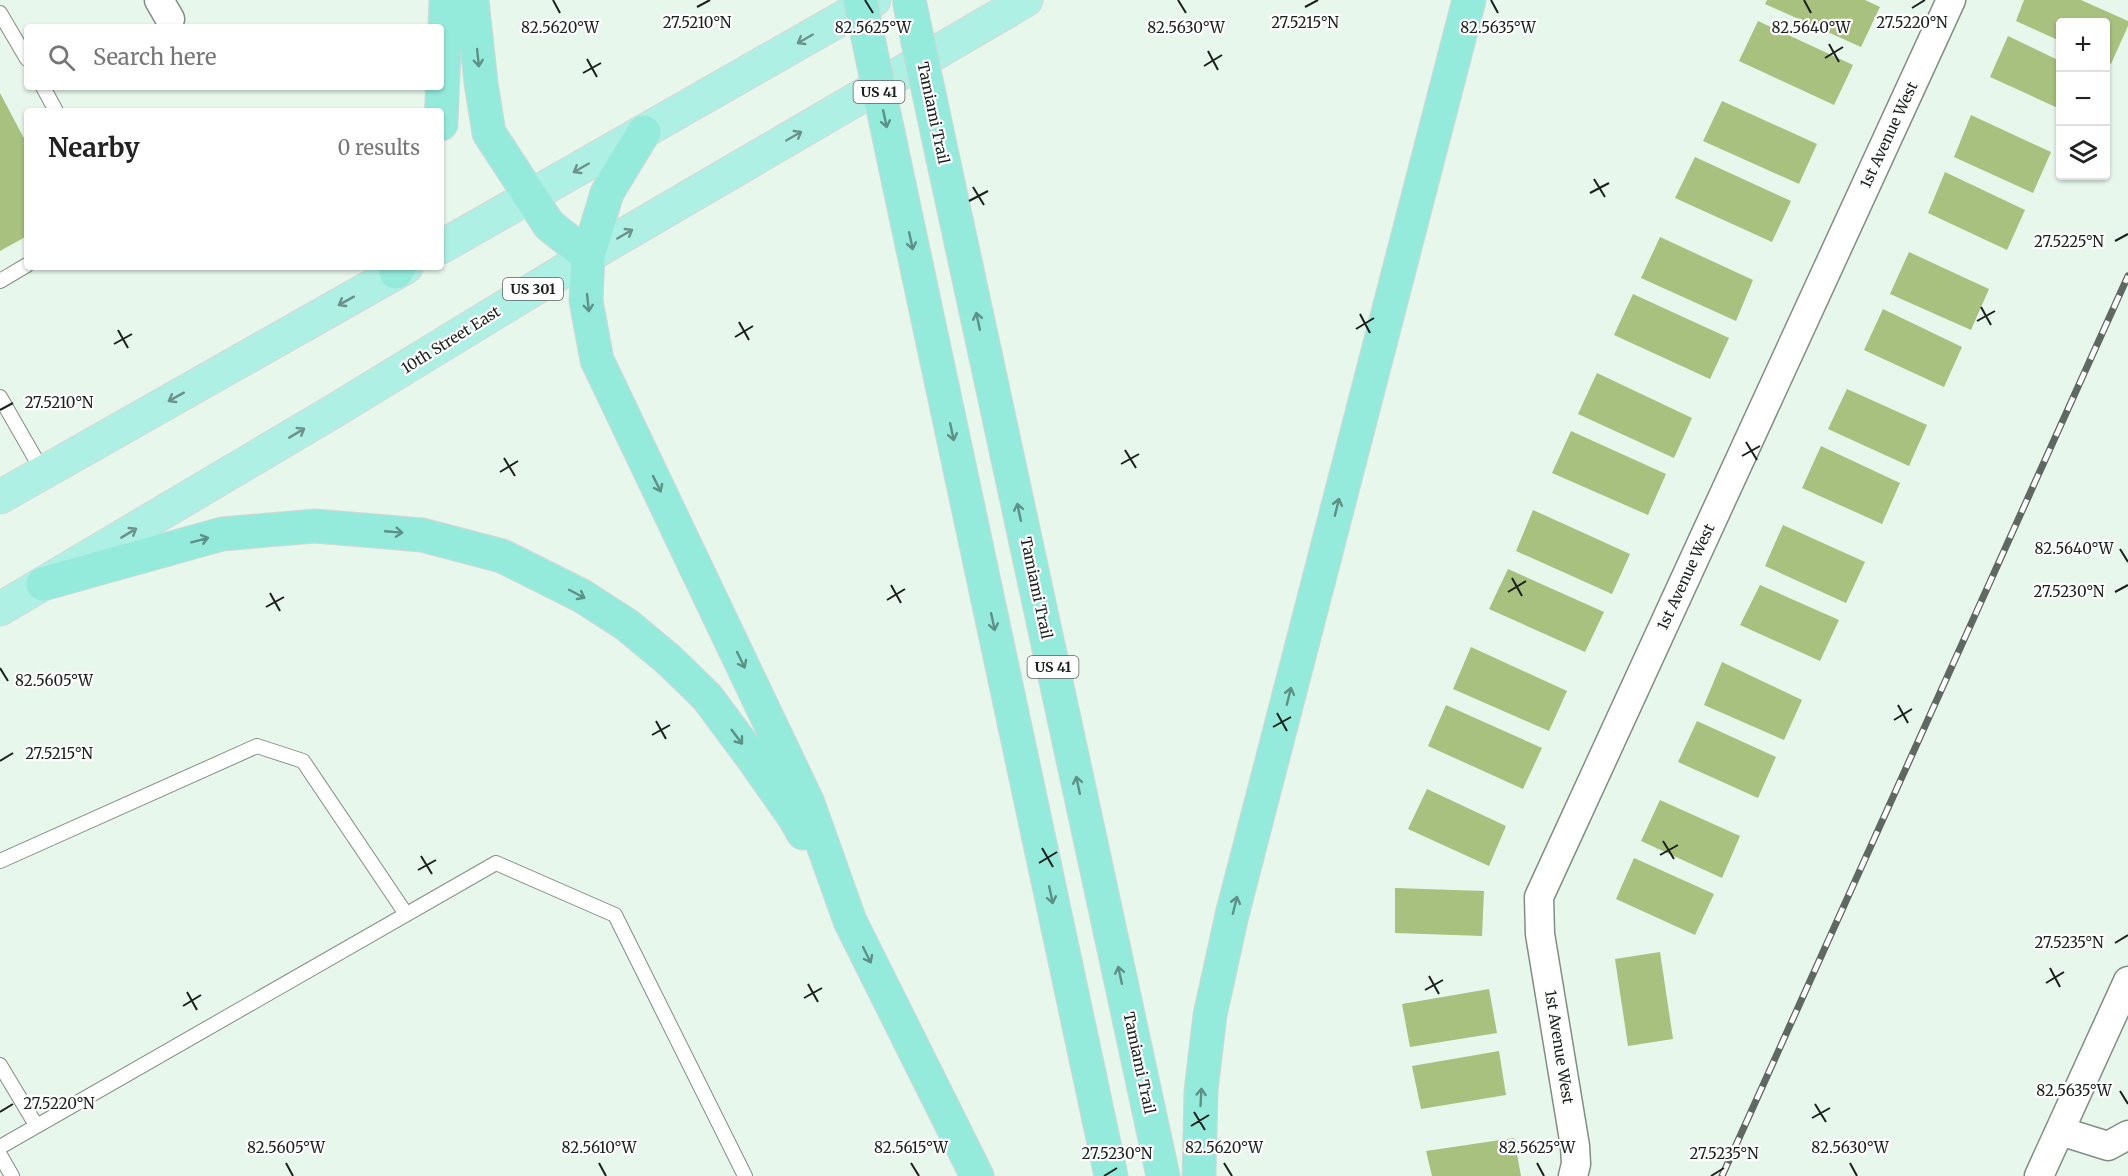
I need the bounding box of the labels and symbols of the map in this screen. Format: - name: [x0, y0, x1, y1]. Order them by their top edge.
- text: 27.5210°N: [663, 13, 732, 32]
- text: 27.5215°N: [1271, 13, 1339, 32]
- text: 27.5220°N: [1876, 13, 1948, 32]
- text: 82.5620°W: [521, 18, 600, 37]
- text: 82.5625°W: [835, 18, 912, 37]
- text: 82.5630°W: [1147, 18, 1226, 37]
- text: 82.5635°W: [1460, 18, 1537, 37]
- text: 82.5640°W: [1772, 18, 1851, 37]
- one-way arrow: [797, 34, 814, 46]
- one-way arrow: [473, 48, 484, 68]
- street label: Tamiami Trail: [913, 60, 954, 166]
- street label: 1st Avenue West: [1856, 78, 1922, 191]
- road number: US 41: [854, 81, 904, 103]
- one-way arrow: [880, 109, 891, 128]
- one-way arrow: [785, 129, 802, 141]
- one-way arrow: [573, 162, 590, 174]
- one-way arrow: [616, 228, 633, 240]
- one-way arrow: [906, 231, 917, 250]
- text: 27.5225°N: [2034, 232, 2104, 251]
- road number: US 301: [503, 278, 563, 300]
- one-way arrow: [583, 293, 594, 313]
- one-way arrow: [337, 296, 355, 307]
- street label: 10th Street East: [398, 302, 504, 378]
- one-way arrow: [972, 312, 983, 332]
- one-way arrow: [168, 391, 185, 403]
- text: 27.5210°N: [25, 393, 94, 412]
- one-way arrow: [947, 421, 958, 441]
- one-way arrow: [288, 427, 305, 439]
- one-way arrow: [651, 474, 663, 492]
- one-way arrow: [1332, 498, 1344, 517]
- one-way arrow: [1013, 503, 1024, 522]
- street label: 1st Avenue West: [1653, 520, 1719, 633]
- one-way arrow: [120, 526, 137, 538]
- one-way arrow: [383, 527, 403, 538]
- one-way arrow: [191, 534, 210, 545]
- street label: Tamiami Trail: [1016, 535, 1057, 641]
- text: 82.5640°W: [2035, 539, 2114, 558]
- text: 27.5230°N: [2034, 582, 2105, 601]
- one-way arrow: [568, 588, 585, 600]
- one-way arrow: [987, 613, 999, 632]
- one-way arrow: [736, 650, 747, 668]
- road number: US 41: [1028, 656, 1078, 678]
- text: 82.5605°W: [15, 671, 94, 690]
- one-way arrow: [1283, 686, 1295, 705]
- one-way arrow: [730, 728, 743, 744]
- text: 27.5215°N: [25, 744, 93, 763]
- one-way arrow: [1072, 775, 1083, 795]
- one-way arrow: [1046, 885, 1057, 904]
- one-way arrow: [1229, 896, 1241, 915]
- text: 27.5235°N: [2034, 933, 2104, 952]
- one-way arrow: [861, 945, 873, 963]
- one-way arrow: [1113, 966, 1125, 985]
- street label: 1st Avenue West: [1541, 989, 1578, 1105]
- street label: Tamiami Trail: [1119, 1010, 1160, 1116]
- text: 82.5635°W: [2036, 1081, 2113, 1100]
- one-way arrow: [1196, 1087, 1207, 1107]
- text: 27.5220°N: [23, 1094, 95, 1113]
- text: 82.5605°W: [247, 1138, 326, 1157]
- text: 82.5610°W: [562, 1138, 637, 1157]
- text: 82.5615°W: [874, 1138, 949, 1157]
- text: 82.5620°W: [1185, 1138, 1264, 1157]
- text: 82.5625°W: [1499, 1138, 1576, 1157]
- text: 82.5630°W: [1811, 1138, 1890, 1157]
- text: 27.5230°N: [1082, 1144, 1153, 1163]
- text: 27.5235°N: [1689, 1144, 1759, 1163]

